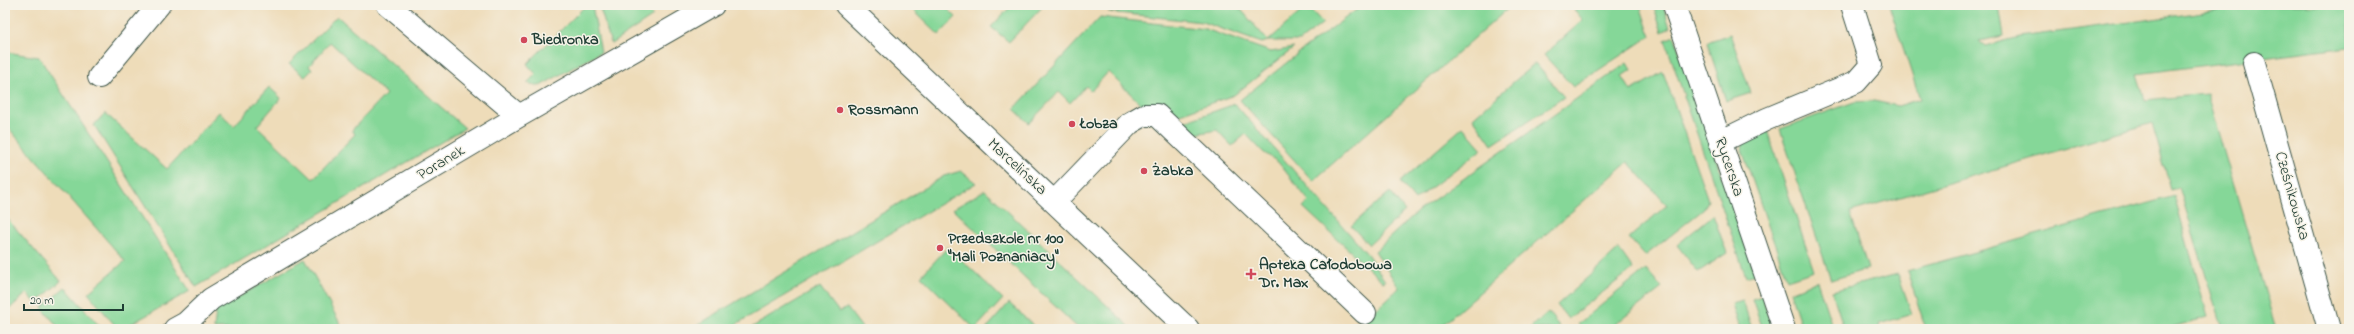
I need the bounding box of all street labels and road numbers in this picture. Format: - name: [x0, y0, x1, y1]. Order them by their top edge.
- street label: Marcelińska: [981, 133, 1053, 201]
- street label: Rycerska: [1708, 134, 1750, 200]
- street label: Poranek: [412, 139, 470, 187]
- street label: Cześnikowska: [2268, 149, 2316, 243]

